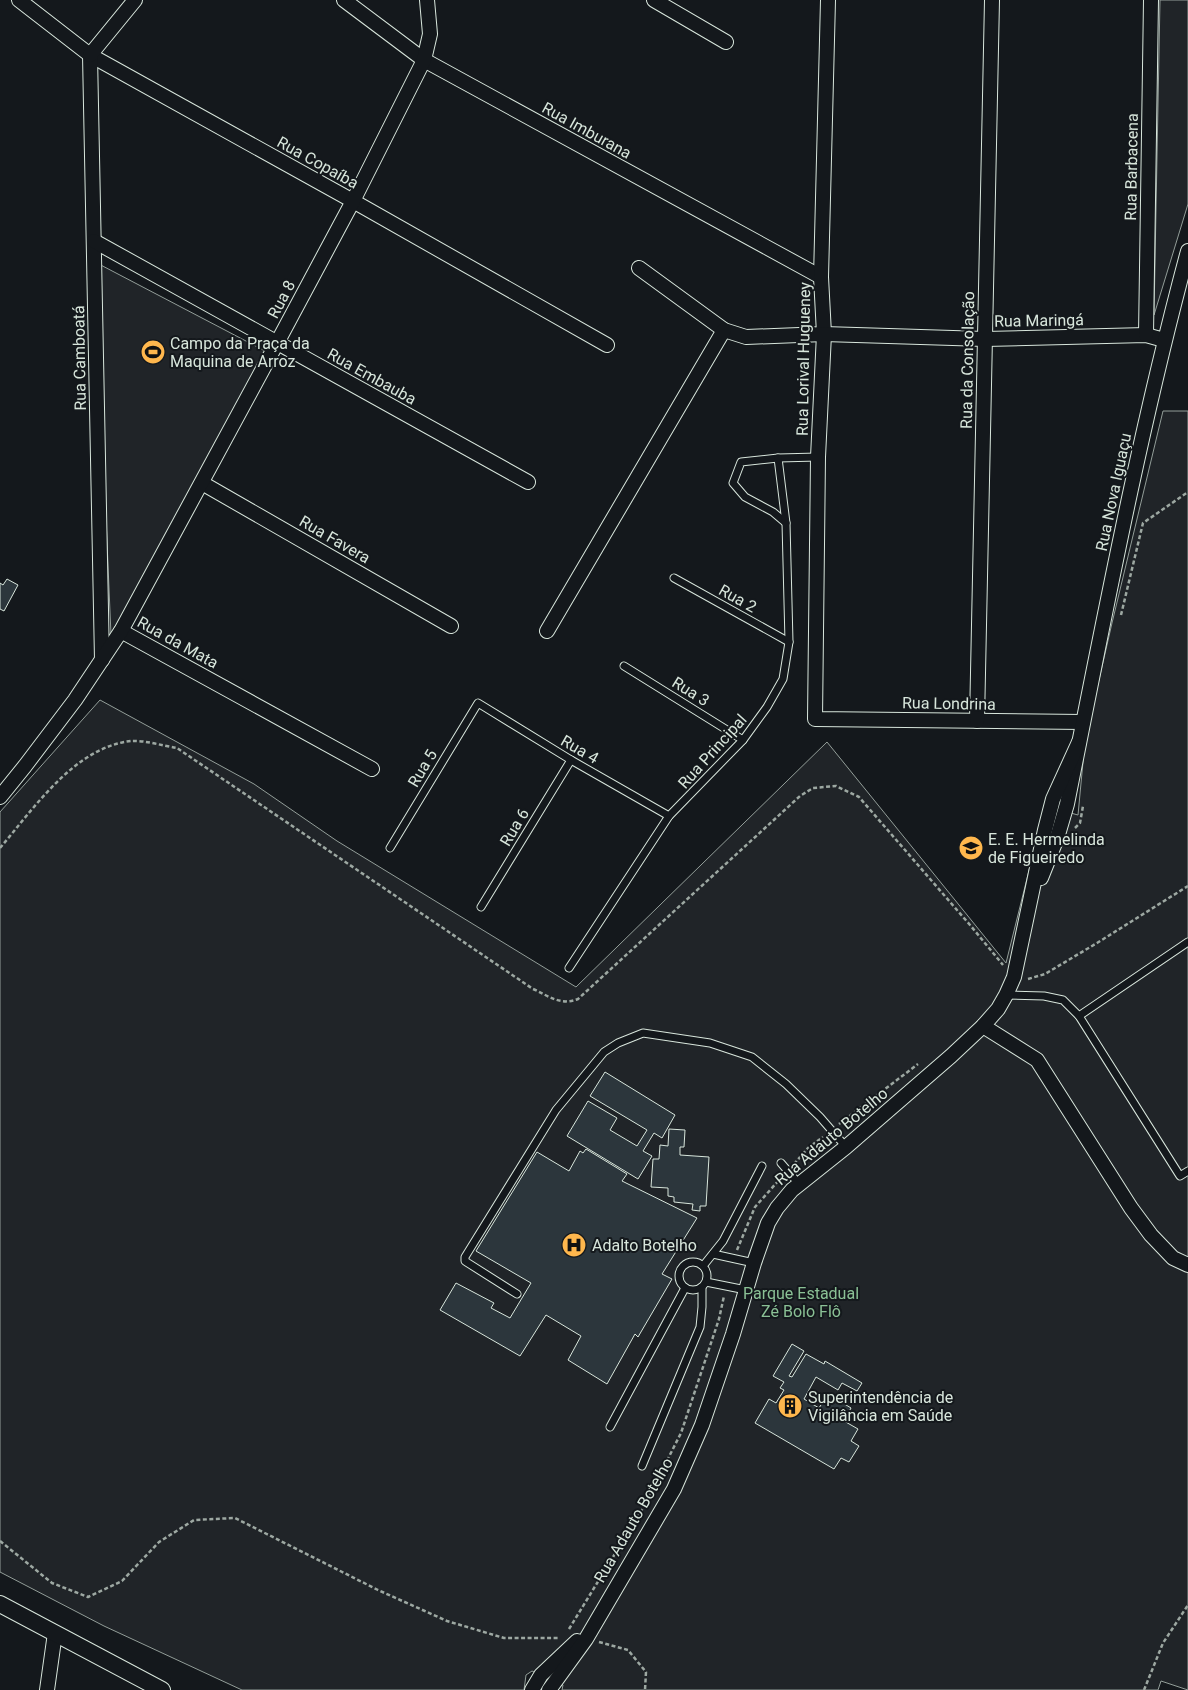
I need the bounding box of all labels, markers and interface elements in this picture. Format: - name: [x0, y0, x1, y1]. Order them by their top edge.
- street label: Rua Imburana: [539, 98, 635, 163]
- street label: Rua Barbacena: [1121, 113, 1142, 221]
- street label: Rua Copaíba: [274, 132, 362, 193]
- street label: Rua 8: [264, 277, 299, 322]
- street label: Rua Lorival Hugueney: [793, 281, 814, 436]
- street label: Rua da Consolação: [957, 291, 978, 429]
- street label: Rua Camboatá: [69, 305, 90, 411]
- street label: Rua Maringá: [994, 310, 1084, 331]
- place label: Campo da Praça da Maquina de Arroz: [170, 334, 310, 371]
- sports icon: Campo da Praça da Maquina de Arroz: [140, 339, 166, 365]
- street label: Rua Embauba: [324, 344, 420, 409]
- street label: Rua Nova Iguaçu: [1092, 431, 1135, 553]
- street label: Rua Favera: [296, 512, 373, 567]
- street label: Rua 2: [716, 580, 760, 617]
- street label: Rua da Mata: [134, 612, 222, 672]
- street label: Rua 3: [669, 673, 713, 710]
- street label: Rua Londrina: [902, 693, 996, 714]
- street label: Rua Principal: [674, 710, 751, 792]
- street label: Rua 4: [558, 731, 602, 768]
- street label: Rua 5: [404, 746, 441, 790]
- street label: Rua 6: [496, 805, 533, 849]
- place label: E. E. Hermelinda de Figueiredo: [988, 830, 1105, 867]
- school or university icon: E. E. Hermelinda de Figueiredo: [958, 835, 984, 861]
- street label: Rua Adauto Botelho: [771, 1084, 891, 1189]
- hospital icon: Adalto Botelho: [561, 1232, 587, 1258]
- place label: Adalto Botelho: [592, 1236, 697, 1255]
- park label: Parque Estadual Zé Bolo Flô: [743, 1284, 859, 1321]
- place label: Superintendência de Vigilância em Saúde: [808, 1388, 953, 1425]
- building icon: Superintendência de Vigilância em Saúde: [777, 1393, 803, 1419]
- street label: Rua Adauto Botelho: [590, 1454, 677, 1586]

